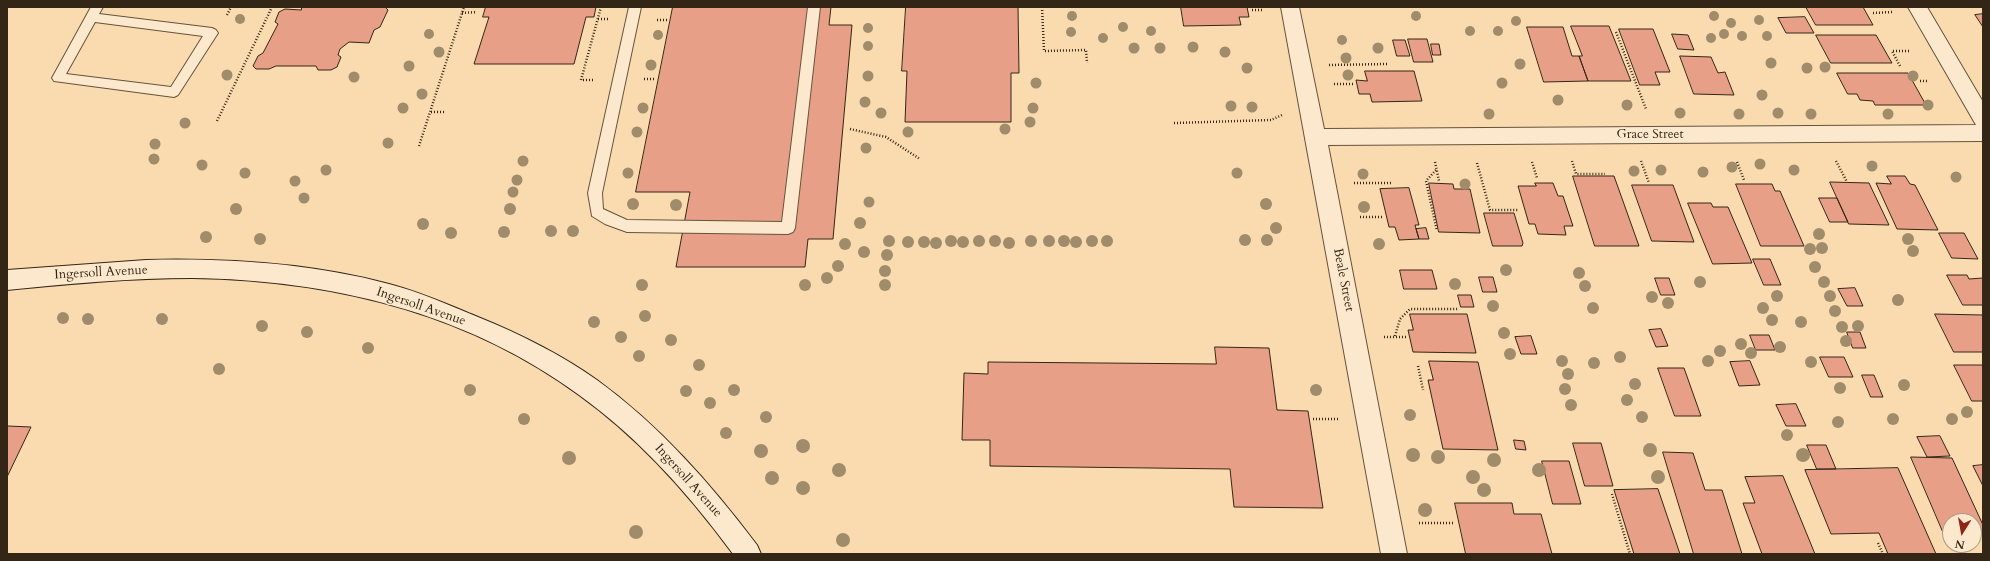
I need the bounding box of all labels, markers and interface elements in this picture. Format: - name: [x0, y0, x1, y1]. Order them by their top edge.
- street label: Grace Street: [1616, 127, 1684, 143]
- street label: Beale Street: [1329, 247, 1357, 313]
- street label: Ingersoll Avenue: [54, 263, 148, 283]
- street label: Ingersoll Avenue: [374, 284, 468, 330]
- street label: Ingersoll Avenue: [651, 441, 725, 521]
- north arrow: [1942, 513, 1982, 553]
- text: N: [1954, 536, 1966, 553]

